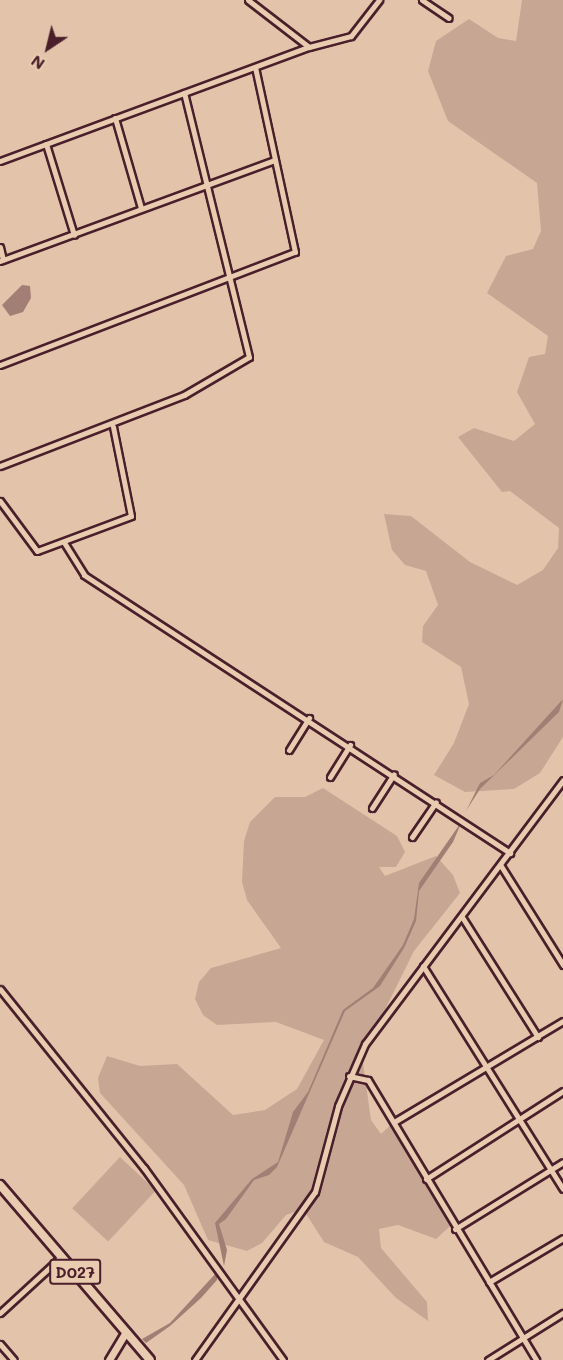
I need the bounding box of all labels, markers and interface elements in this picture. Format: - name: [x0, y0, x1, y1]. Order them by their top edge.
- north arrow: [18, 18, 78, 78]
- text: N: [26, 51, 48, 75]
- road number: D027: [48, 1259, 102, 1285]

